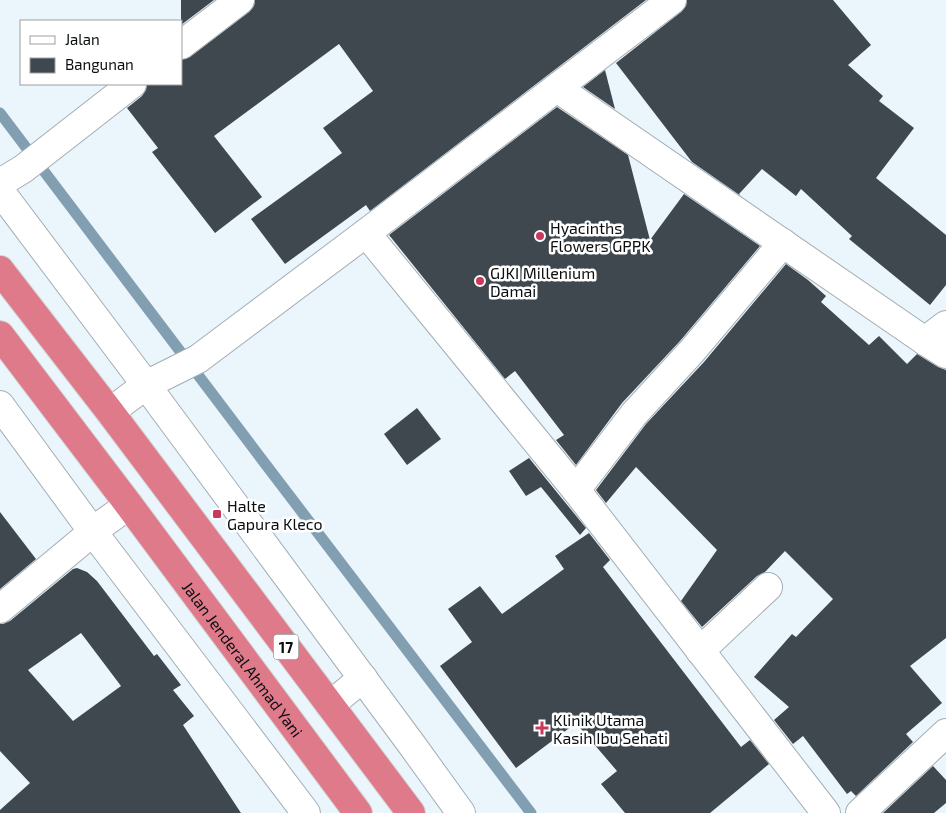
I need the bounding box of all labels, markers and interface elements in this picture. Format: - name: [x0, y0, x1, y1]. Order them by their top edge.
- legend: [20, 20, 182, 85]
- text: Jalan: [65, 30, 100, 48]
- text: Bangunan: [65, 55, 134, 73]
- place label: Hyacinths Flowers GPPK: [550, 218, 651, 255]
- marker: Hyacinths Flowers GPPK: [534, 230, 546, 242]
- place label: GJKI Millenium Damai: [490, 263, 595, 300]
- marker: GJKI Millenium Damai: [474, 275, 486, 287]
- place label: Halte Gapura Kleco: [227, 496, 323, 533]
- marker: Halte Gapura Kleco: [211, 508, 223, 520]
- street label: Jalan Jenderal Ahmad Yani: [179, 577, 307, 740]
- road number: 17: [274, 634, 298, 660]
- place label: Klinik Utama Kasih Ibu Sehati: [553, 710, 668, 747]
- marker: Klinik Utama Kasih Ibu Sehati: [535, 721, 549, 735]

